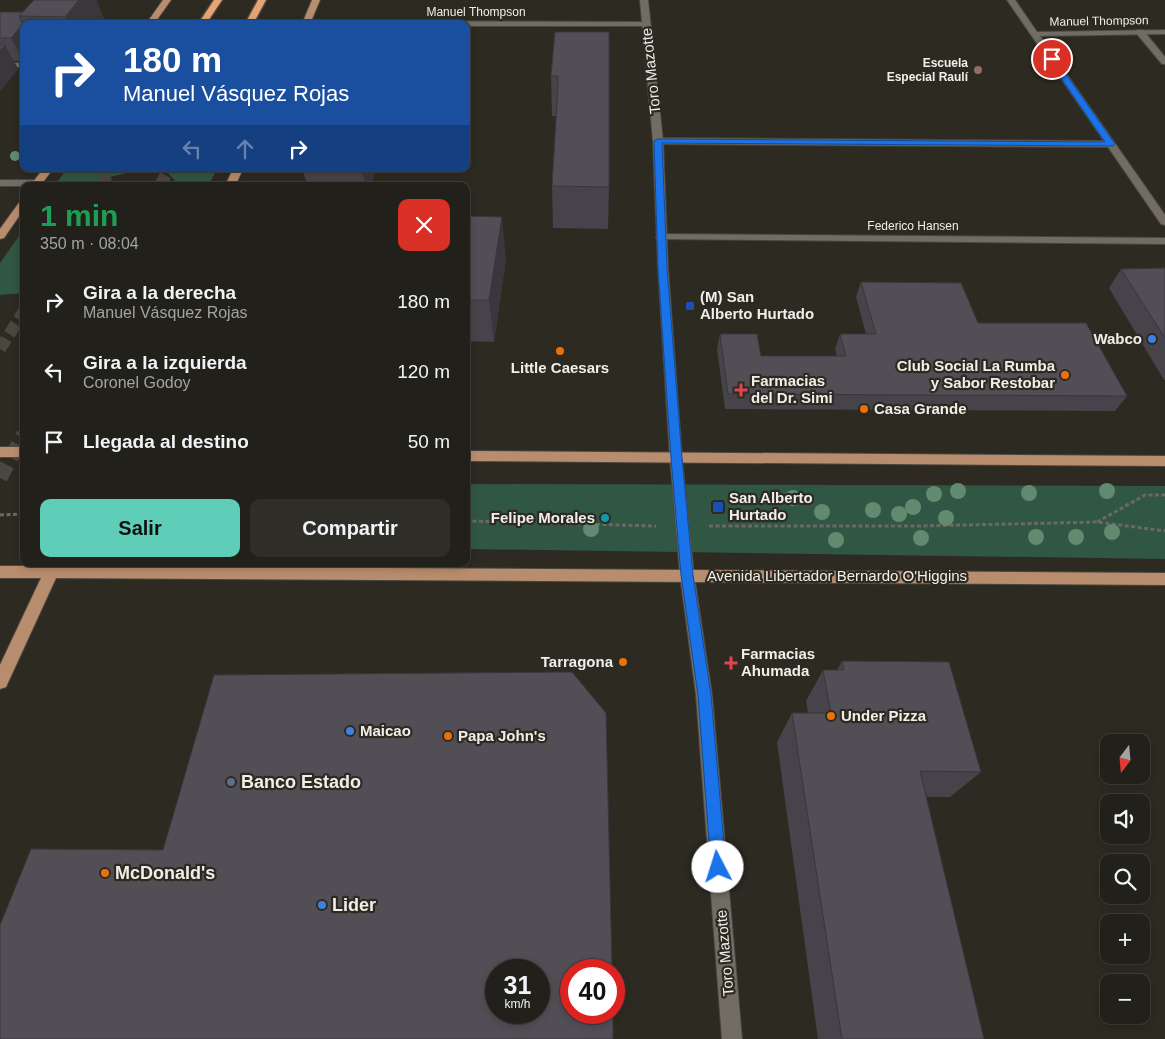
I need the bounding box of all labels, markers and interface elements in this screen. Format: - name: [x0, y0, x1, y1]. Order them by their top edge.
- street label: Manuel Thompson: [426, 5, 526, 19]
- street label: Manuel Thompson: [1049, 13, 1149, 29]
- street label: Toro Mazotte: [638, 27, 663, 115]
- pin: [1031, 38, 1073, 80]
- icon: right: [40, 40, 105, 105]
- text: 180 m: [123, 40, 222, 79]
- icon: arrive: [1038, 45, 1066, 73]
- place label: Escuela Especial Raulí: [887, 56, 969, 84]
- marker: Escuela Especial Raulí: [972, 64, 984, 76]
- text: Manuel Vásquez Rojas: [123, 81, 349, 106]
- icon: left: [178, 135, 206, 163]
- icon: ahead: [231, 135, 259, 163]
- icon: right: [284, 135, 312, 163]
- text: 1 min: [40, 199, 118, 232]
- button: close: [398, 199, 450, 251]
- street label: Federico Hansen: [867, 219, 959, 233]
- text: 350 m · 08:04: [40, 235, 139, 252]
- text: Gira a la derecha: [83, 282, 236, 303]
- icon: right: [40, 288, 68, 316]
- place label: (M) San Alberto Hurtado: [700, 288, 814, 322]
- text: 180 m: [397, 291, 450, 312]
- marker: (M) San Alberto Hurtado: [684, 300, 696, 312]
- text: Manuel Vásquez Rojas: [83, 304, 248, 321]
- place label: Wabco: [1093, 330, 1142, 347]
- marker: Wabco: [1146, 333, 1158, 345]
- marker: Little Caesars: [554, 345, 566, 357]
- text: Gira a la izquierda: [83, 352, 247, 373]
- place label: Club Social La Rumba y Sabor Restobar: [897, 357, 1056, 391]
- icon: left: [40, 358, 68, 386]
- place label: Little Caesars: [511, 359, 609, 376]
- text: 120 m: [397, 361, 450, 382]
- marker: Club Social La Rumba y Sabor Restobar: [1059, 369, 1071, 381]
- place label: Farmacias del Dr. Simi: [751, 372, 833, 406]
- text: Coronel Godoy: [83, 374, 191, 391]
- marker: Farmacias del Dr. Simi: [735, 384, 747, 396]
- place label: Casa Grande: [874, 400, 967, 417]
- marker: Casa Grande: [858, 403, 870, 415]
- icon: arrive: [40, 428, 68, 456]
- text: Llegada al destino: [83, 431, 249, 452]
- text: 50 m: [408, 431, 450, 452]
- place label: San Alberto Hurtado: [729, 489, 813, 523]
- button: Salir: [40, 499, 240, 557]
- button: Compartir: [250, 499, 450, 557]
- marker: San Alberto Hurtado: [711, 500, 725, 514]
- place label: Felipe Morales: [491, 509, 595, 526]
- marker: Felipe Morales: [599, 512, 611, 524]
- street label: Avenida Libertador Bernardo O'Higgins: [707, 567, 967, 584]
- place label: Farmacias Ahumada: [741, 645, 815, 679]
- place label: Tarragona: [541, 653, 614, 670]
- marker: Tarragona: [617, 656, 629, 668]
- marker: Farmacias Ahumada: [725, 657, 737, 669]
- place label: Under Pizza: [841, 707, 927, 724]
- marker: Under Pizza: [825, 710, 837, 722]
- place label: Maicao: [360, 722, 411, 739]
- marker: Maicao: [344, 725, 356, 737]
- place label: Papa John's: [458, 727, 546, 744]
- marker: Papa John's: [442, 730, 454, 742]
- north arrow: [1100, 734, 1150, 784]
- map controls: [1100, 734, 1150, 1024]
- place label: Banco Estado: [241, 772, 361, 792]
- marker: Banco Estado: [225, 776, 237, 788]
- button: sound: [1100, 794, 1150, 844]
- position arrow: [691, 840, 743, 892]
- button: search: [1100, 854, 1150, 904]
- place label: McDonald's: [115, 863, 215, 883]
- marker: McDonald's: [99, 867, 111, 879]
- place label: Lider: [332, 895, 376, 915]
- marker: Lider: [316, 899, 328, 911]
- street label: Toro Mazotte: [712, 909, 737, 997]
- button: +: [1100, 914, 1150, 964]
- speed limit sign: 40: [560, 959, 625, 1024]
- text: 31: [504, 971, 531, 999]
- button: −: [1100, 974, 1150, 1024]
- text: km/h: [504, 997, 531, 1011]

